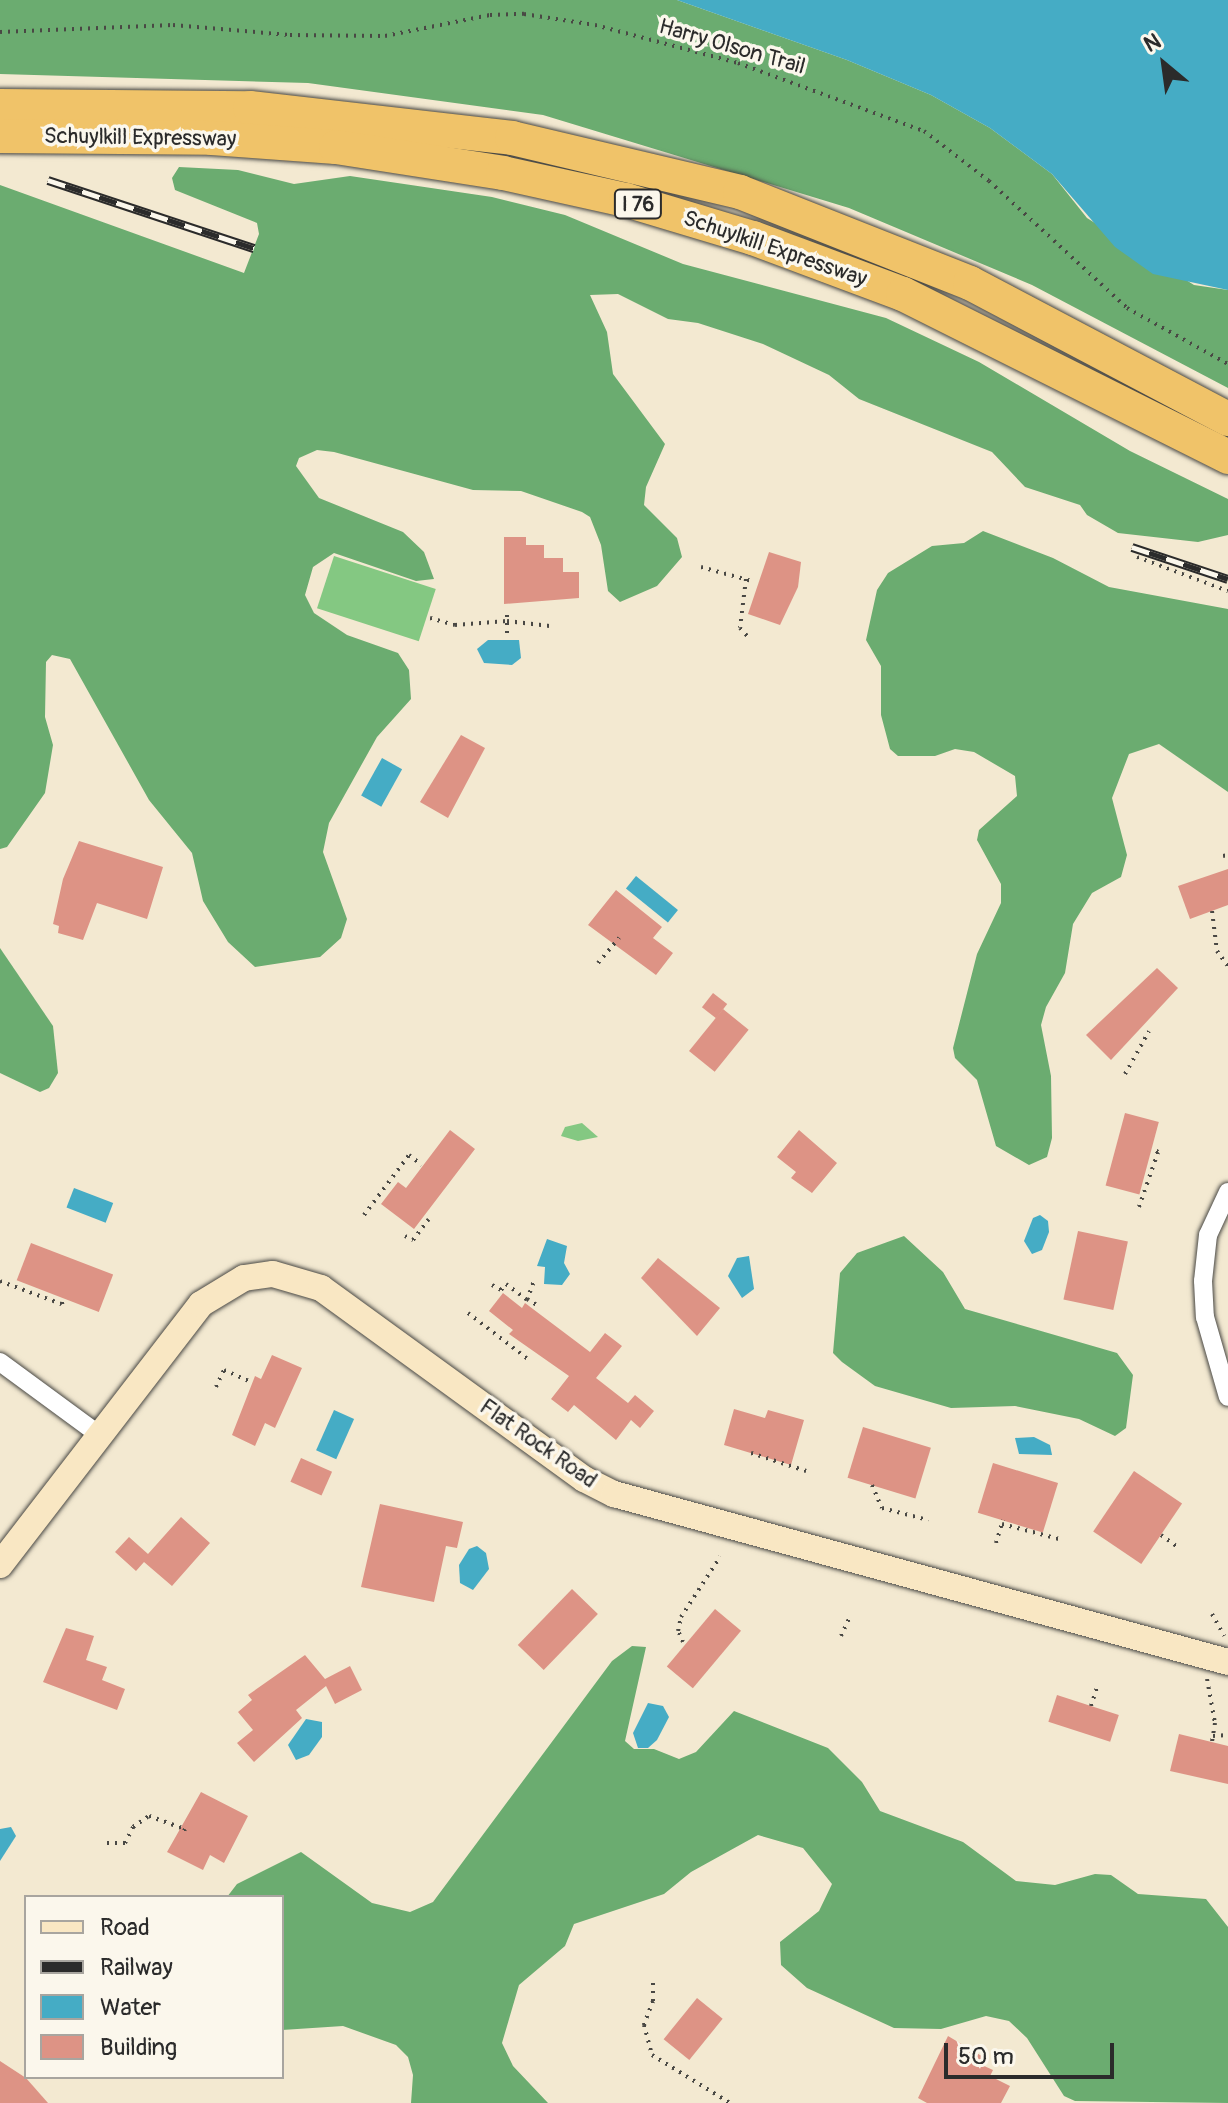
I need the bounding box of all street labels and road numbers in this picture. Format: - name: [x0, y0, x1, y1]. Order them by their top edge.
- street label: Harry Olson Trail: [656, 14, 808, 80]
- street label: Schuylkill Expressway: [44, 123, 236, 153]
- road number: I 76: [612, 188, 664, 220]
- street label: Schuylkill Expressway: [680, 205, 870, 293]
- street label: Flat Rock Road: [474, 1394, 602, 1494]

